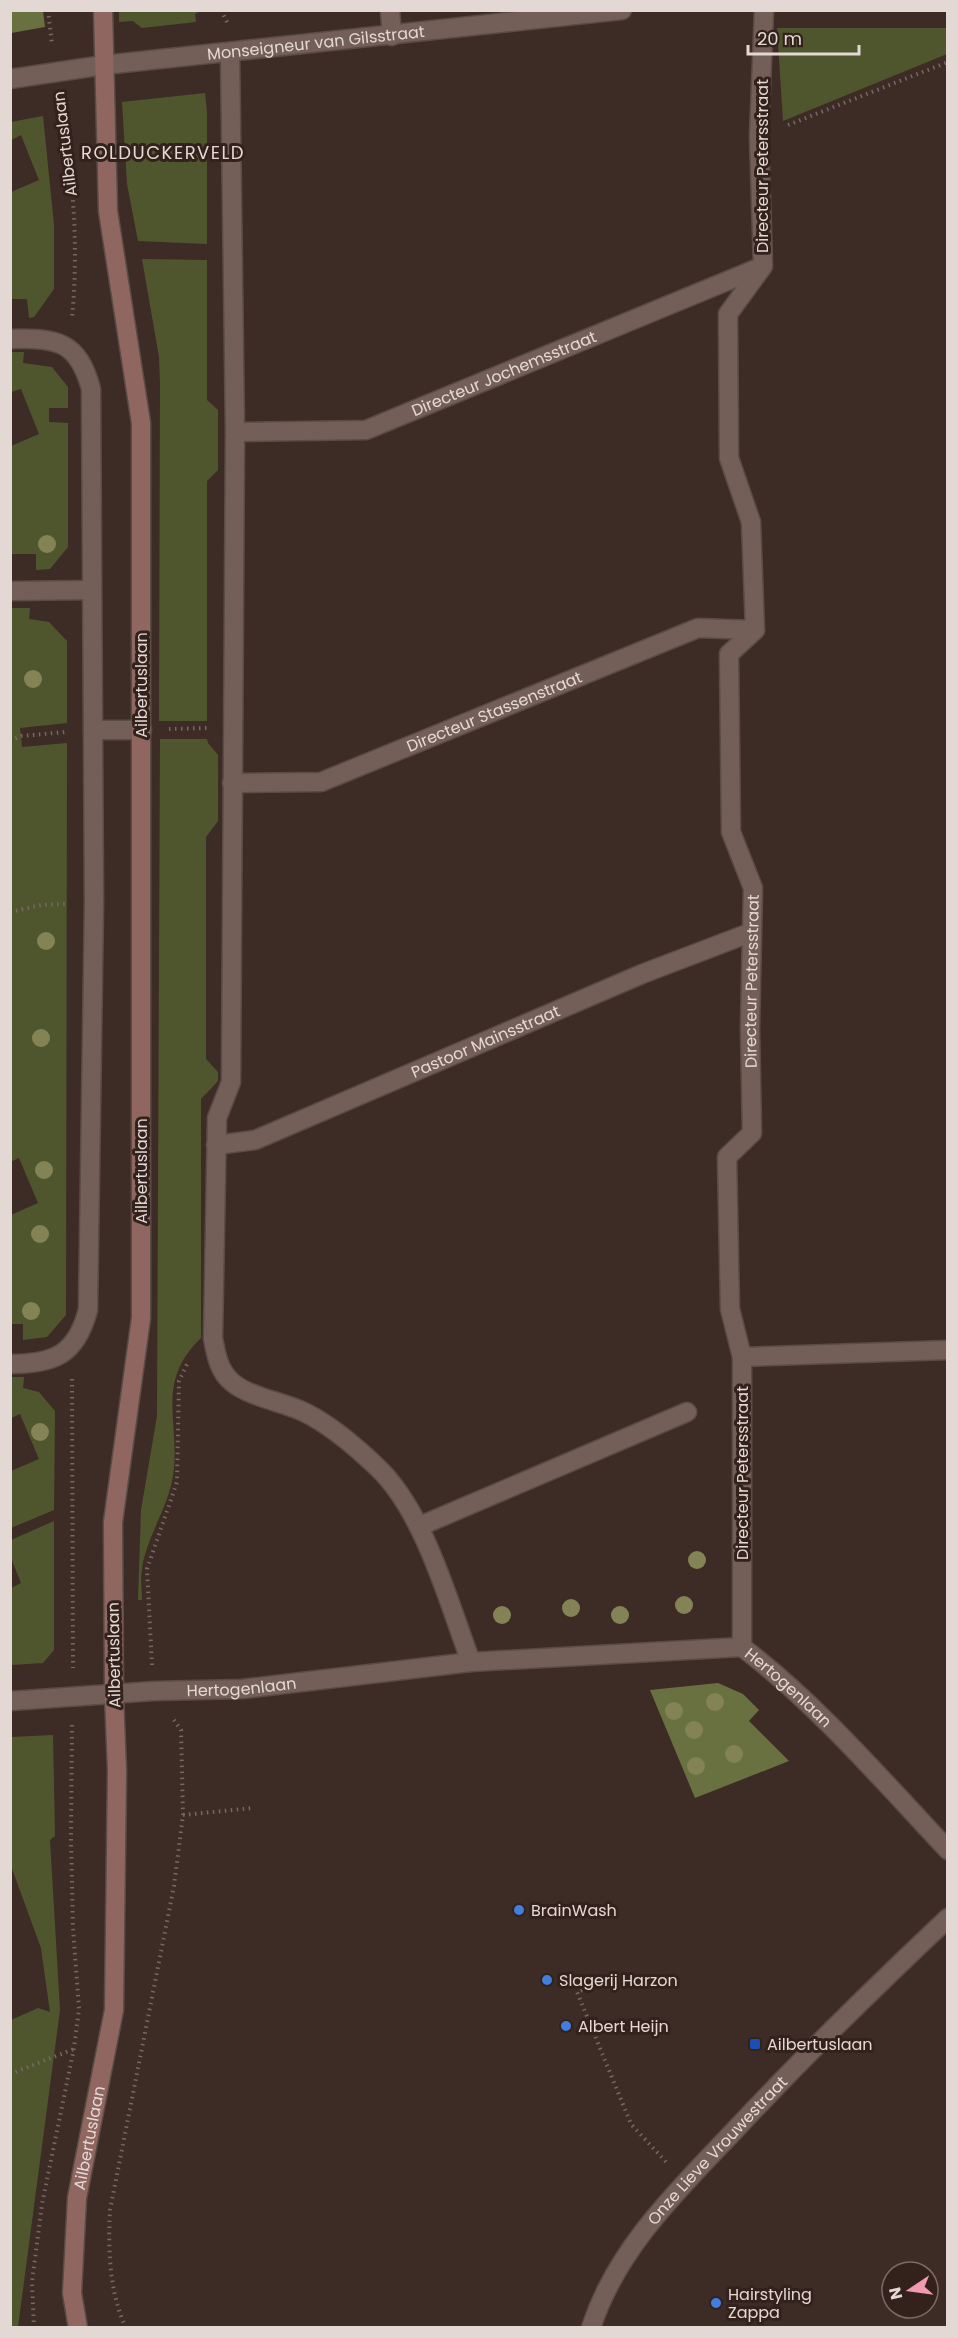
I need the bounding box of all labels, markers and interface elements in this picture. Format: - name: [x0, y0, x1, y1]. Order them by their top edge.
- scale bar: [748, 18, 859, 56]
- street label: Monseigneur van Gilsstraat: [206, 20, 426, 65]
- text: 20 m: [757, 26, 802, 51]
- street label: Directeur Petersstraat: [751, 79, 774, 253]
- street label: Ailbertuslaan: [47, 90, 83, 198]
- district label: ROLDUCKERVELD: [81, 140, 245, 165]
- street label: Directeur Jochemsstraat: [408, 325, 600, 422]
- street label: Ailbertuslaan: [130, 632, 153, 738]
- street label: Directeur Stassenstraat: [403, 665, 585, 757]
- street label: Directeur Petersstraat: [738, 894, 764, 1068]
- street label: Pastoor Mainsstraat: [407, 999, 564, 1083]
- street label: Ailbertuslaan: [130, 1118, 153, 1224]
- street label: Directeur Petersstraat: [731, 1386, 754, 1560]
- street label: Ailbertuslaan: [102, 1602, 126, 1708]
- street label: Hertogenlaan: [740, 1642, 837, 1732]
- street label: Hertogenlaan: [186, 1671, 298, 1702]
- place label: BrainWash: [531, 1899, 617, 1922]
- marker: BrainWash: [512, 1903, 526, 1917]
- place label: Slagerij Harzon: [559, 1969, 678, 1992]
- marker: Slagerij Harzon: [540, 1973, 554, 1987]
- place label: Albert Heijn: [578, 2015, 669, 2038]
- marker: Albert Heijn: [559, 2019, 573, 2033]
- place label: Ailbertuslaan: [767, 2033, 873, 2056]
- marker: Ailbertuslaan: [748, 2037, 762, 2051]
- street label: Onze Lieve Vrouwestraat: [642, 2070, 792, 2230]
- street label: Ailbertuslaan: [67, 2084, 110, 2192]
- north arrow: [880, 2260, 940, 2320]
- place label: Hairstyling Zappa: [728, 2283, 812, 2324]
- text: N: [883, 2285, 908, 2302]
- marker: Hairstyling Zappa: [709, 2296, 723, 2310]

